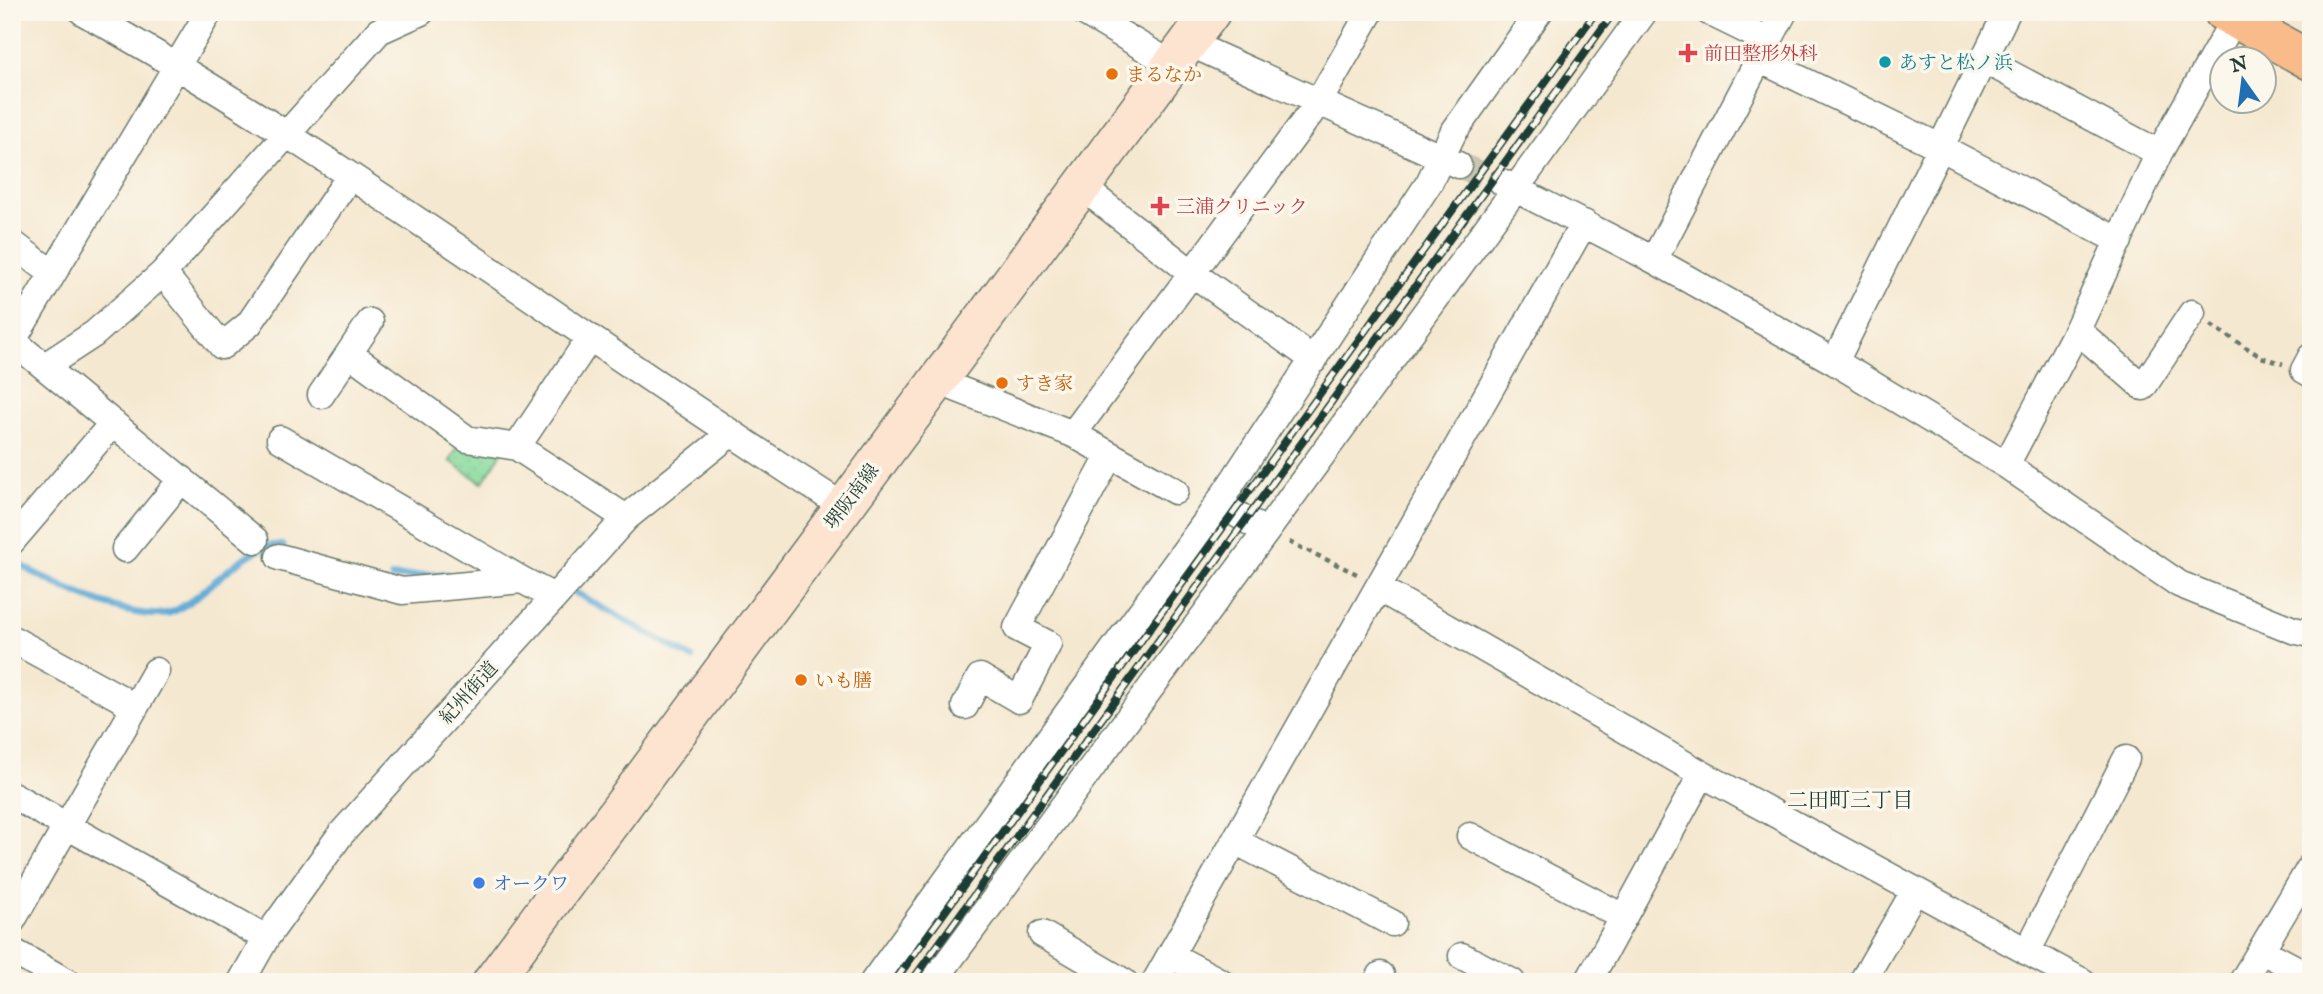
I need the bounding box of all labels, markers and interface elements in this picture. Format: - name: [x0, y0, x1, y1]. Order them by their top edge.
- marker: 前田整形外科: [1678, 43, 1698, 63]
- place label: 前田整形外科: [1704, 43, 1818, 67]
- north arrow: [2208, 46, 2278, 116]
- place label: あすと松ノ浜: [1899, 52, 2013, 76]
- text: N: [2228, 52, 2251, 79]
- marker: あすと松ノ浜: [1877, 54, 1893, 70]
- place label: まるなか: [1126, 64, 1202, 88]
- marker: まるなか: [1104, 66, 1120, 82]
- marker: 三浦クリニック: [1150, 196, 1170, 216]
- place label: 三浦クリニック: [1176, 196, 1308, 220]
- place label: すき家: [1016, 373, 1073, 397]
- marker: すき家: [994, 375, 1010, 391]
- street label: 堺阪南線: [820, 460, 885, 535]
- street label: 紀州街道: [435, 657, 504, 730]
- place label: いも膳: [815, 670, 872, 694]
- marker: いも膳: [793, 672, 809, 688]
- district label: 二田町三丁目: [1787, 788, 1913, 815]
- place label: オークワ: [493, 873, 569, 897]
- marker: オークワ: [471, 875, 487, 891]

